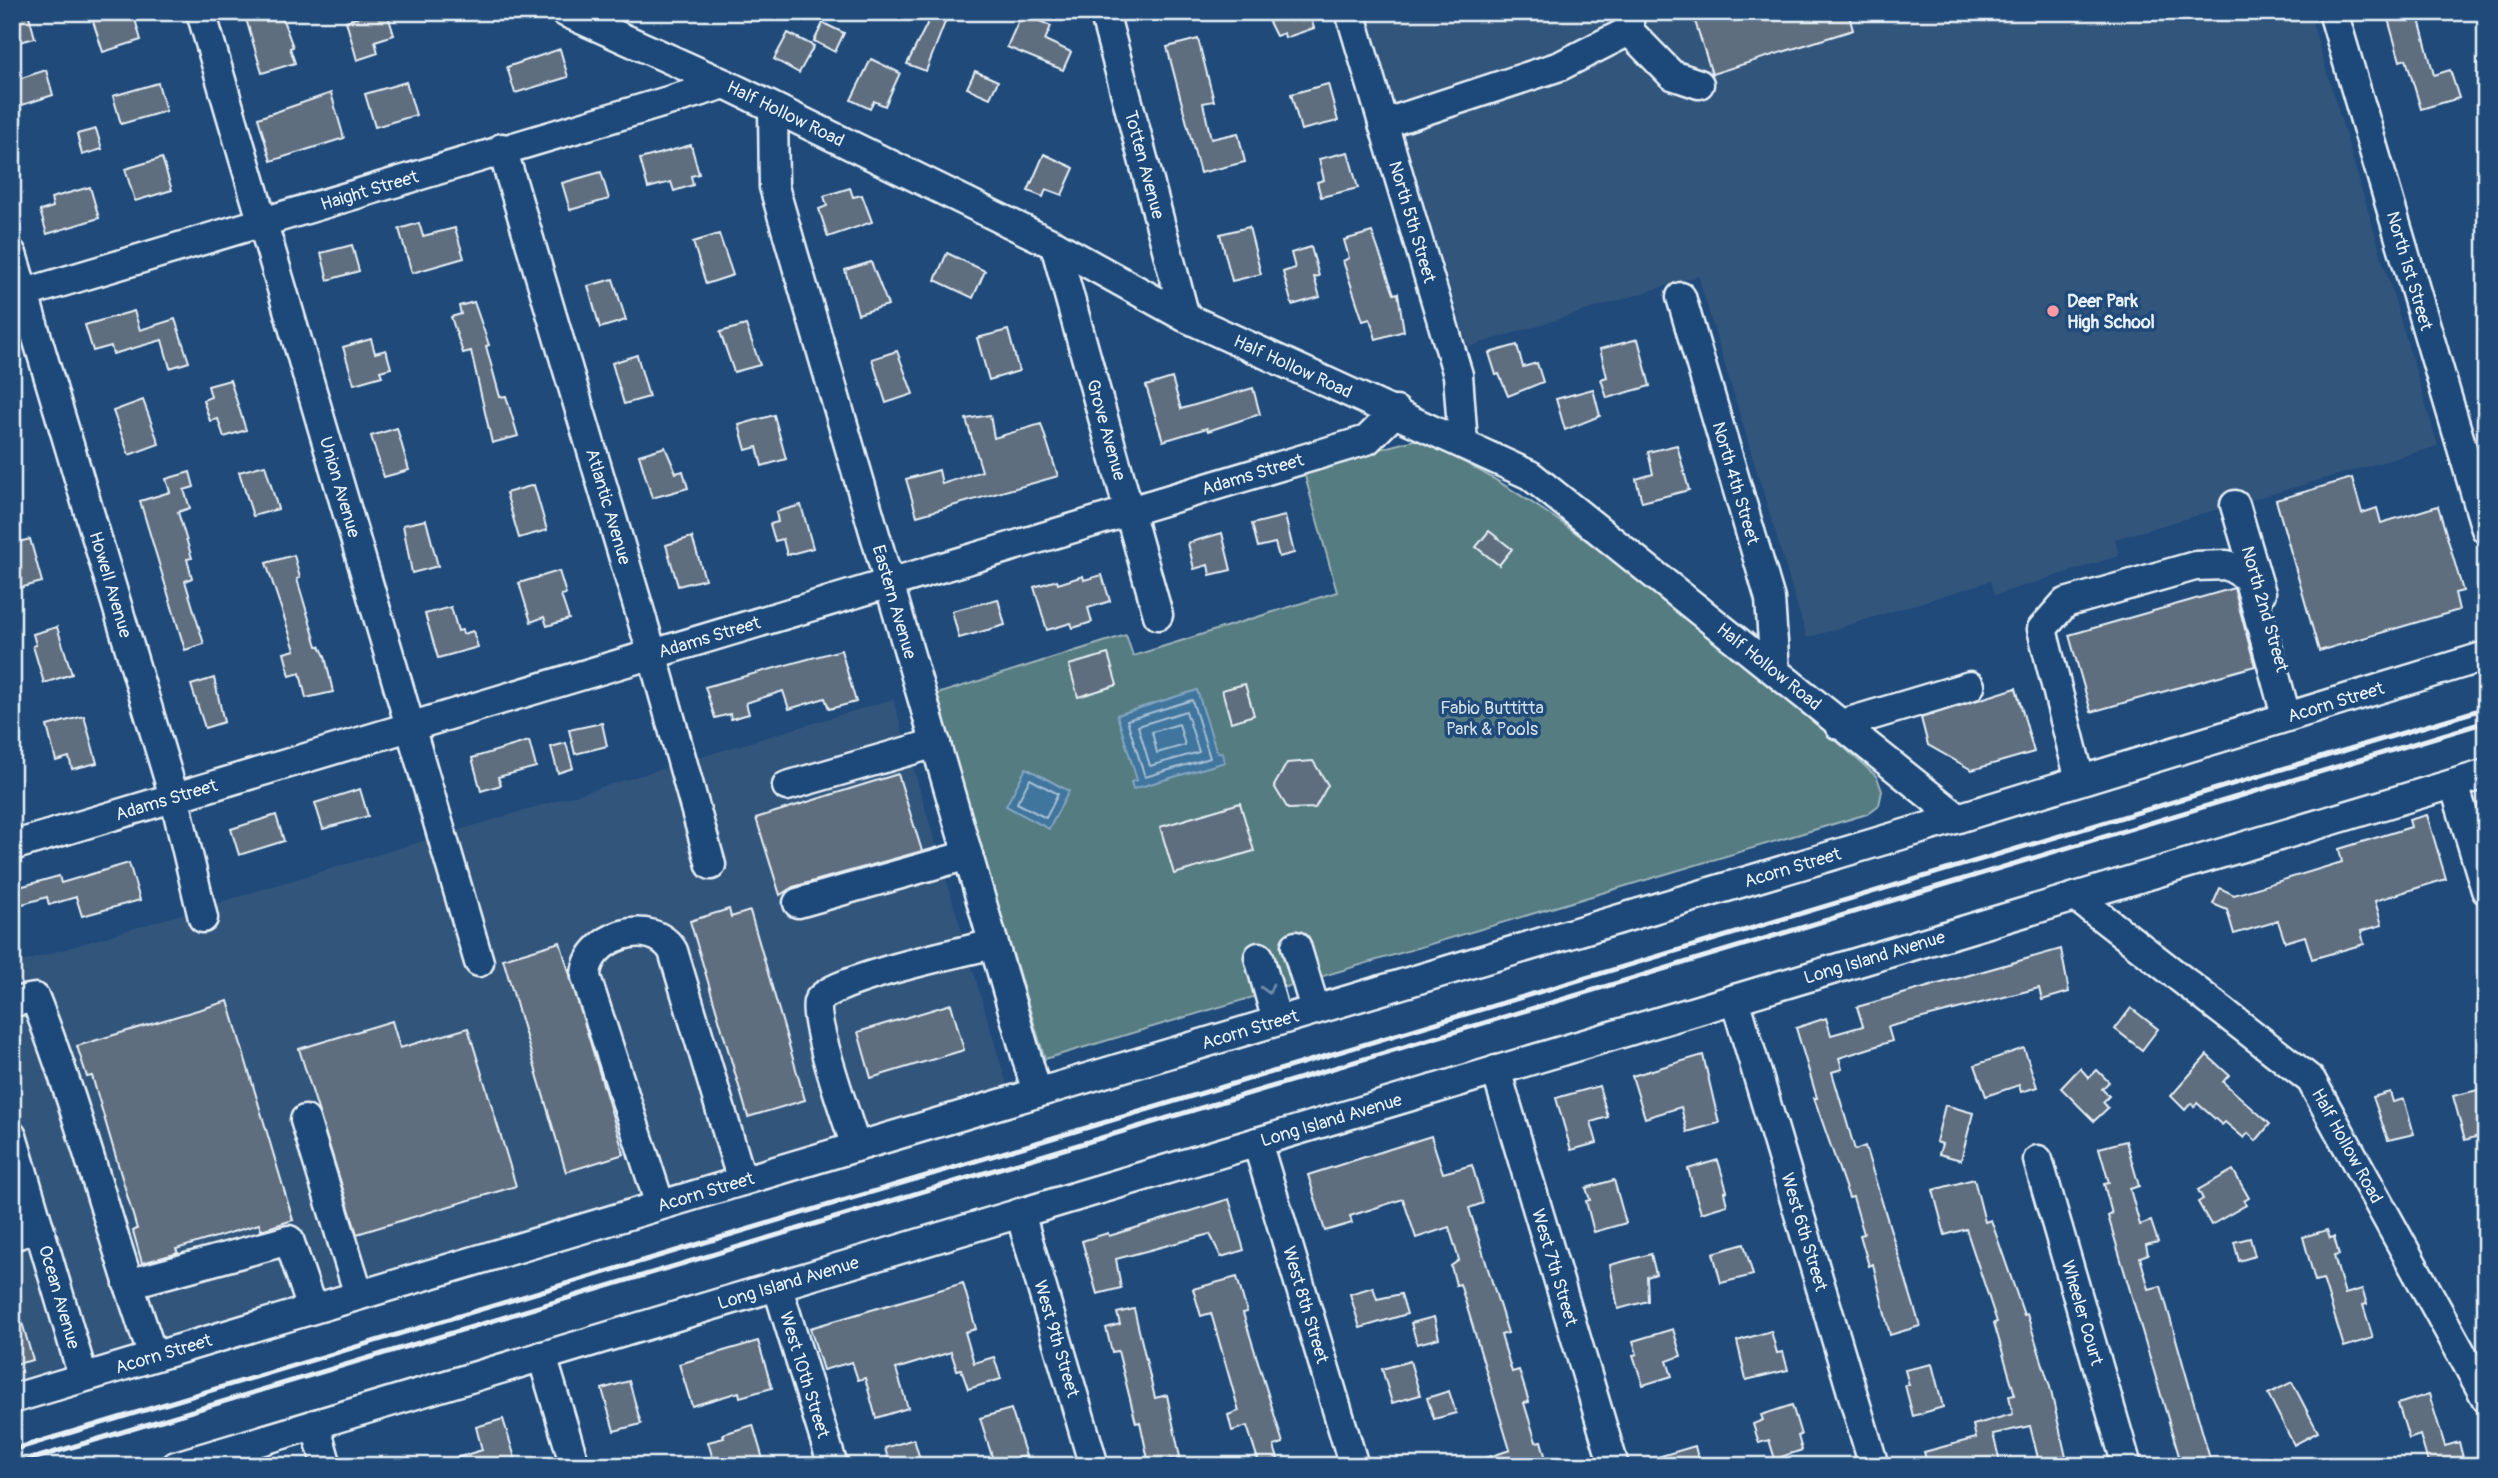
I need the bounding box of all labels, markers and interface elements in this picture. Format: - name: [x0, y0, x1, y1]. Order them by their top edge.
- street label: Half Hollow Road: [723, 76, 848, 152]
- street label: Totten Avenue: [1119, 108, 1170, 222]
- street label: North 5th Street: [1383, 158, 1441, 286]
- street label: Haight Street: [318, 165, 422, 216]
- street label: North 1st Street: [2381, 209, 2438, 334]
- place label: Deer Park High School: [2067, 290, 2155, 334]
- marker: Deer Park High School: [2045, 303, 2061, 319]
- street label: Half Hollow Road: [1230, 330, 1356, 404]
- street label: Grove Avenue: [1081, 377, 1131, 483]
- street label: North 4th Street: [1706, 419, 1765, 548]
- street label: Union Avenue: [314, 434, 365, 541]
- street label: Atlantic Avenue: [580, 446, 636, 568]
- street label: Adams Street: [1199, 448, 1307, 501]
- street label: Howell Avenue: [83, 529, 137, 641]
- street label: Eastern Avenue: [866, 542, 921, 662]
- street label: North 2nd Street: [2236, 544, 2294, 675]
- street label: Adams Street: [656, 611, 764, 664]
- street label: Half Hollow Road: [1712, 618, 1826, 716]
- street label: Acorn Street: [2285, 677, 2388, 728]
- park label: Fabio Buttitta Park & Pools: [1440, 697, 1544, 741]
- street label: Adams Street: [113, 774, 221, 826]
- street label: Acorn Street: [1741, 842, 1844, 893]
- street label: Long Island Avenue: [1801, 926, 1948, 990]
- one-way arrow: [1260, 982, 1275, 994]
- street label: Acorn Street: [1199, 1004, 1302, 1055]
- street label: Half Hollow Road: [2306, 1085, 2388, 1208]
- street label: Long Island Avenue: [1258, 1088, 1405, 1152]
- street label: Acorn Street: [655, 1167, 758, 1218]
- street label: West 6th Street: [1775, 1170, 1833, 1295]
- street label: West 7th Street: [1526, 1206, 1583, 1330]
- street label: Ocean Avenue: [33, 1243, 85, 1352]
- street label: West 8th Street: [1277, 1244, 1334, 1367]
- street label: Long Island Avenue: [715, 1251, 862, 1315]
- street label: Wheeler Court: [2056, 1257, 2108, 1369]
- street label: West 9th Street: [1028, 1277, 1085, 1401]
- street label: West 10th Street: [774, 1309, 835, 1442]
- street label: Acorn Street: [112, 1329, 215, 1380]

